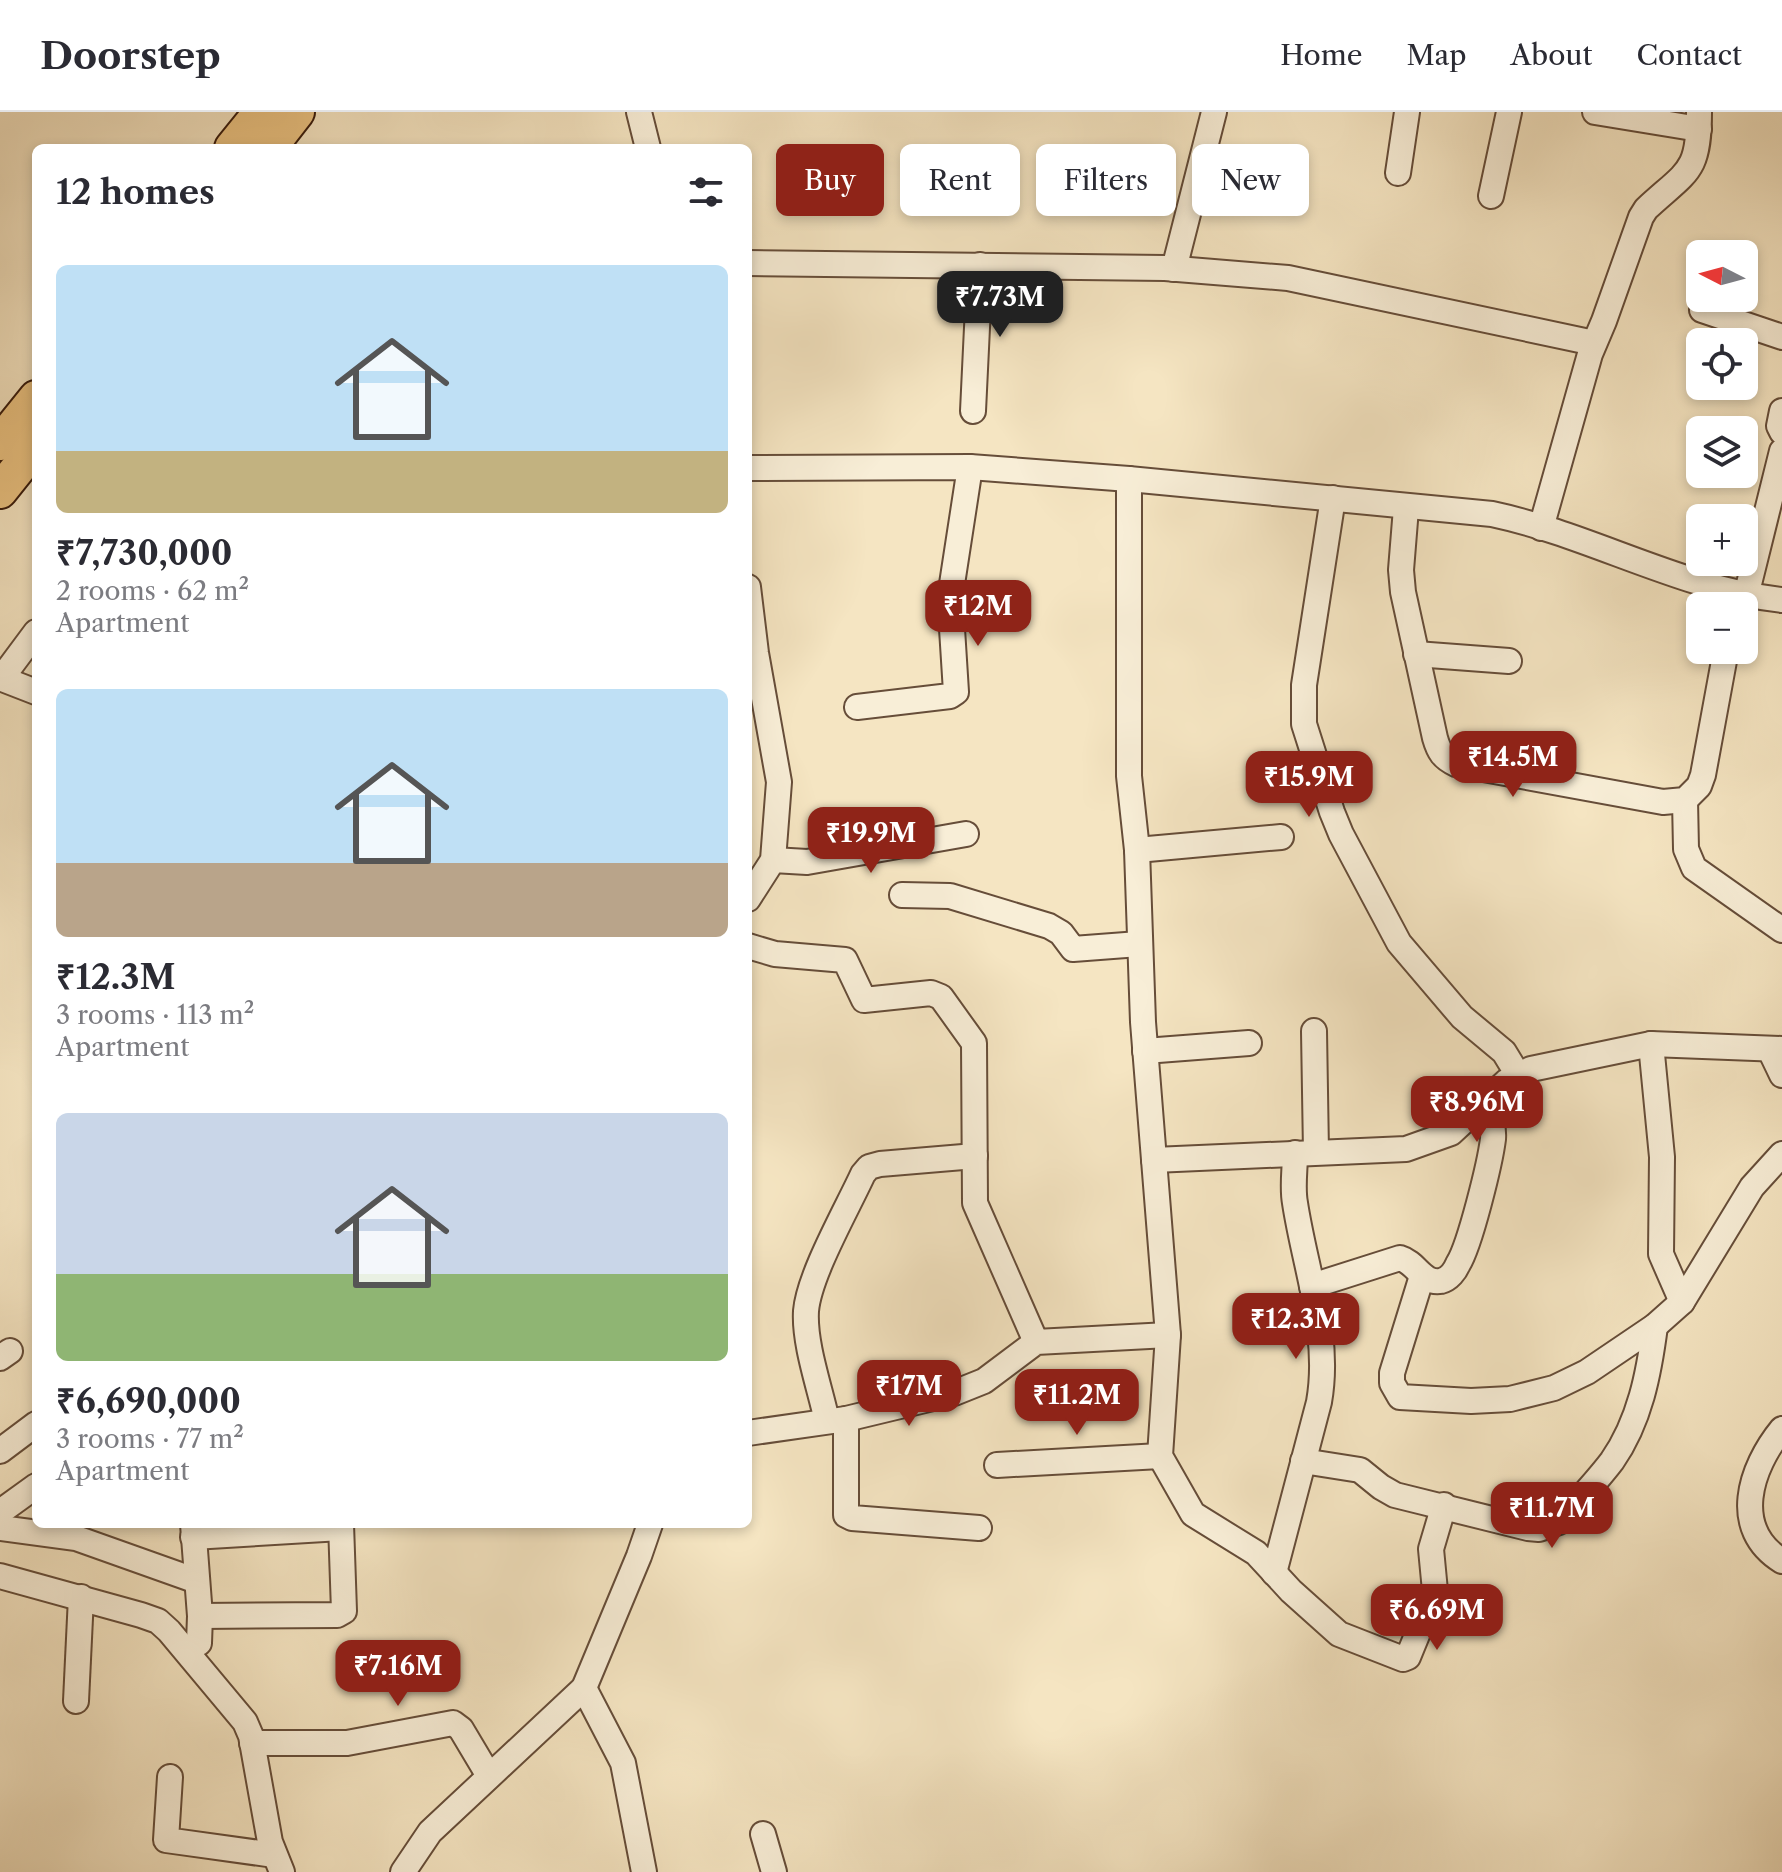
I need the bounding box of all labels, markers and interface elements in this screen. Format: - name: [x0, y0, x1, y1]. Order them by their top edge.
- text: Doorstep: [40, 32, 221, 79]
- text: Home: [1280, 38, 1362, 72]
- text: Map: [1406, 38, 1466, 72]
- text: About: [1510, 38, 1592, 72]
- text: Contact: [1636, 38, 1742, 72]
- chip: Buy: [776, 144, 884, 216]
- chip: Rent: [900, 144, 1020, 216]
- chip: Filters: [1036, 144, 1176, 216]
- chip: New: [1192, 144, 1309, 216]
- icon: filters: [684, 170, 728, 214]
- text: 12 homes: [56, 171, 215, 213]
- north arrow: [1686, 240, 1758, 312]
- map controls: [1686, 240, 1758, 664]
- pin: ₹7.73M: [935, 271, 1065, 339]
- text: ₹7.73M: [955, 281, 1045, 313]
- icon: home: [320, 317, 464, 461]
- button: locate: [1686, 328, 1758, 400]
- button: layers: [1686, 416, 1758, 488]
- button: +: [1686, 504, 1758, 576]
- text: ₹7,730,000: [56, 532, 232, 574]
- text: 2 rooms · 62 m²: [56, 575, 249, 607]
- pin: ₹12M: [931, 580, 1025, 648]
- text: ₹12M: [943, 590, 1013, 622]
- button: −: [1686, 592, 1758, 664]
- text: Apartment: [56, 607, 189, 639]
- pin: ₹14.5M: [1448, 731, 1578, 799]
- icon: home: [320, 741, 464, 885]
- text: ₹14.5M: [1467, 741, 1559, 773]
- pin: ₹15.9M: [1244, 751, 1374, 819]
- text: ₹15.9M: [1264, 761, 1354, 793]
- pin: ₹19.9M: [806, 807, 936, 875]
- text: ₹19.9M: [826, 817, 916, 849]
- text: ₹12.3M: [56, 956, 176, 998]
- text: 3 rooms · 113 m²: [56, 999, 254, 1031]
- text: Apartment: [56, 1031, 189, 1063]
- pin: ₹8.96M: [1412, 1076, 1542, 1144]
- text: ₹8.96M: [1429, 1086, 1525, 1118]
- icon: home: [320, 1165, 464, 1309]
- pin: ₹12.3M: [1231, 1293, 1361, 1361]
- text: ₹12.3M: [1250, 1303, 1342, 1335]
- pin: ₹17M: [862, 1360, 956, 1428]
- pin: ₹11.2M: [1012, 1369, 1142, 1437]
- text: ₹17M: [875, 1370, 943, 1402]
- text: ₹11.2M: [1033, 1379, 1121, 1411]
- text: ₹6,690,000: [56, 1380, 241, 1422]
- text: 3 rooms · 77 m²: [56, 1423, 244, 1455]
- text: Apartment: [56, 1455, 189, 1487]
- pin: ₹11.7M: [1487, 1482, 1617, 1550]
- text: ₹11.7M: [1509, 1492, 1595, 1524]
- pin: ₹6.69M: [1372, 1584, 1502, 1652]
- text: ₹6.69M: [1389, 1594, 1485, 1626]
- pin: ₹7.16M: [333, 1640, 463, 1708]
- text: ₹7.16M: [353, 1650, 443, 1682]

